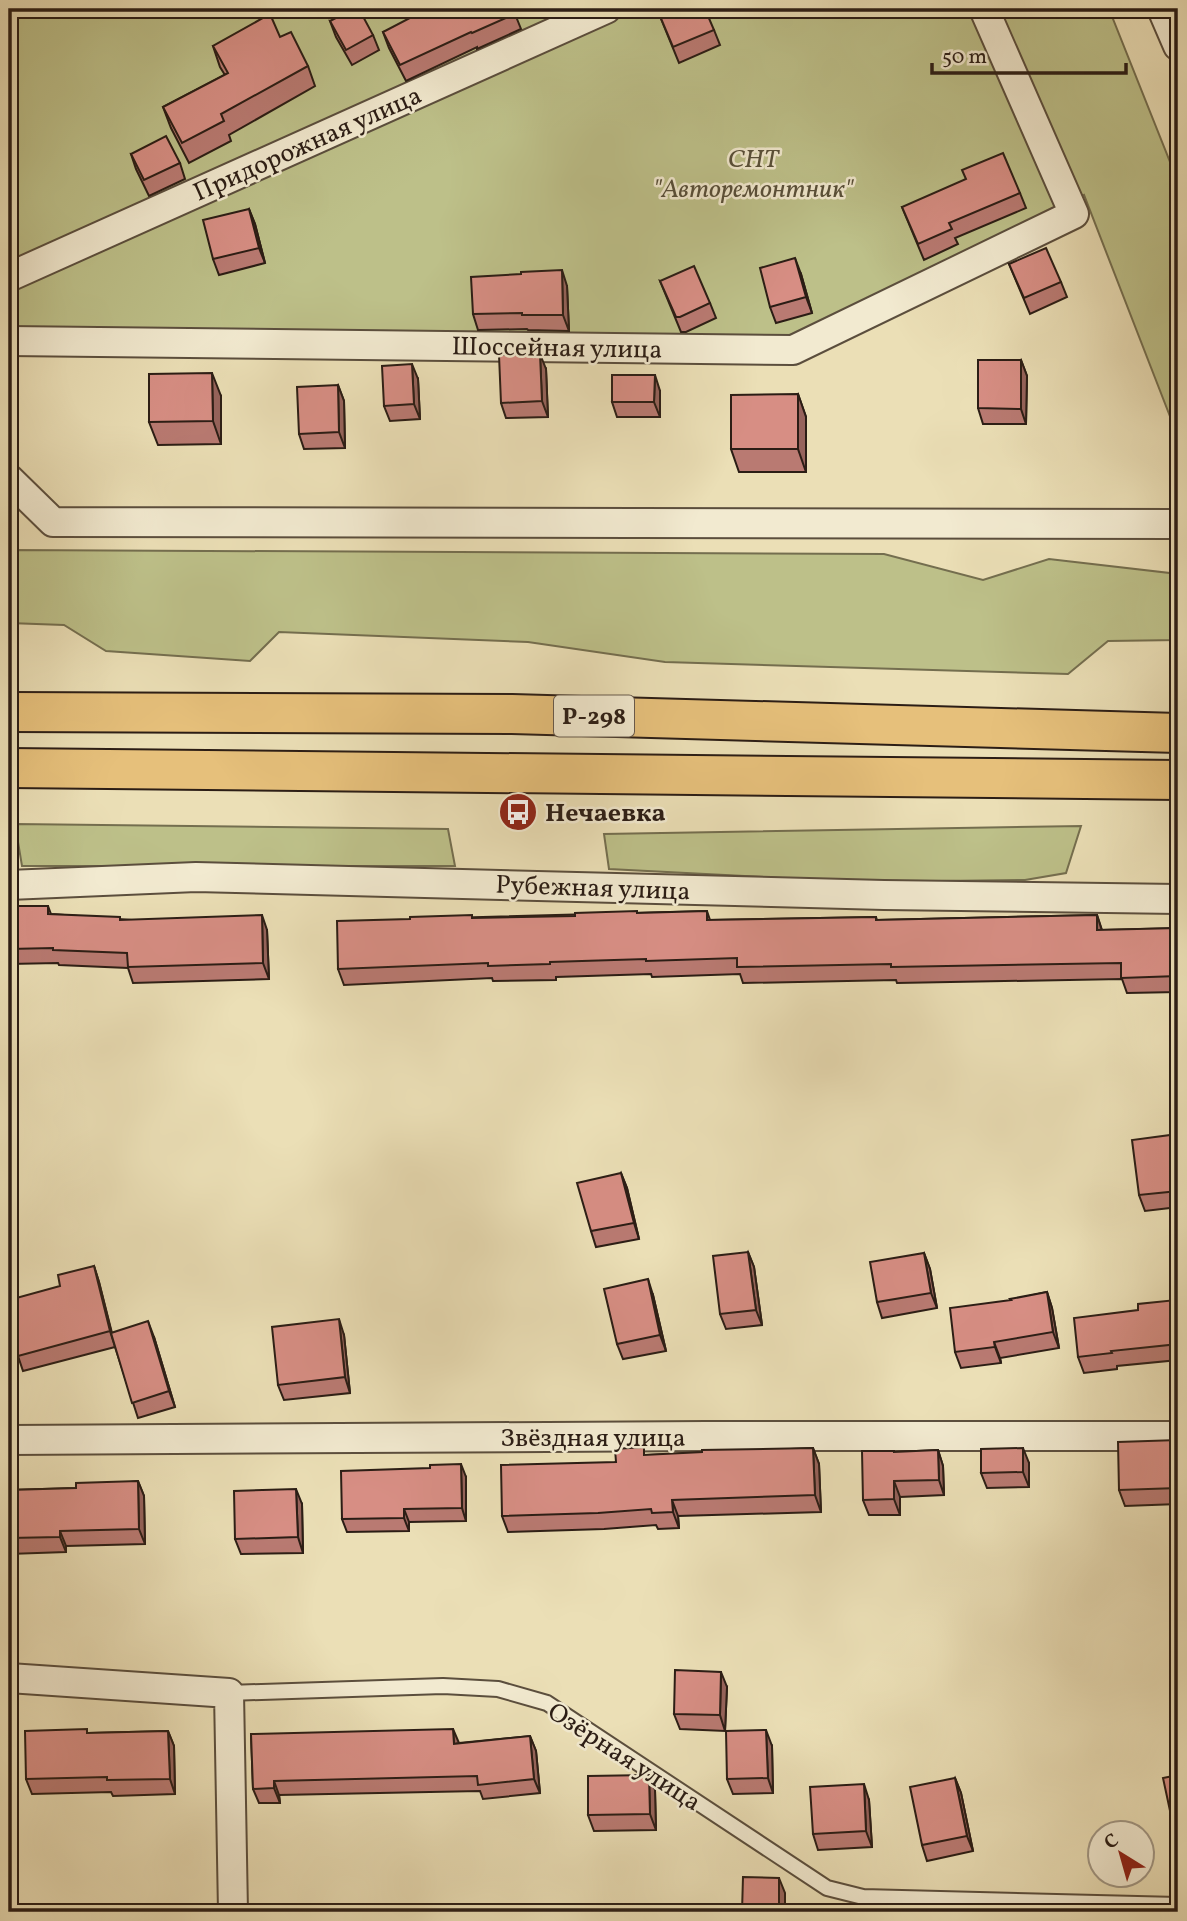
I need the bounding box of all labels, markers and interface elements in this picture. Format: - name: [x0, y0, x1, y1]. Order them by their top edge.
- scale bar: [932, 32, 1126, 76]
- text: 50 m: [942, 43, 987, 72]
- street label: Придорожная улица: [188, 78, 428, 211]
- park label: СНТ "Авторемонтник": [653, 142, 855, 208]
- street label: Шоссейная улица: [451, 329, 663, 369]
- road number: Р-298: [554, 696, 634, 736]
- bus stop icon: Нечаевка: [497, 791, 539, 833]
- place label: Нечаевка: [545, 796, 666, 832]
- street label: Рубежная улица: [495, 868, 691, 910]
- street label: Звёздная улица: [500, 1421, 686, 1457]
- street label: Озёрная улица: [540, 1694, 708, 1821]
- north arrow: [1086, 1820, 1156, 1890]
- text: С: [1099, 1828, 1125, 1856]

